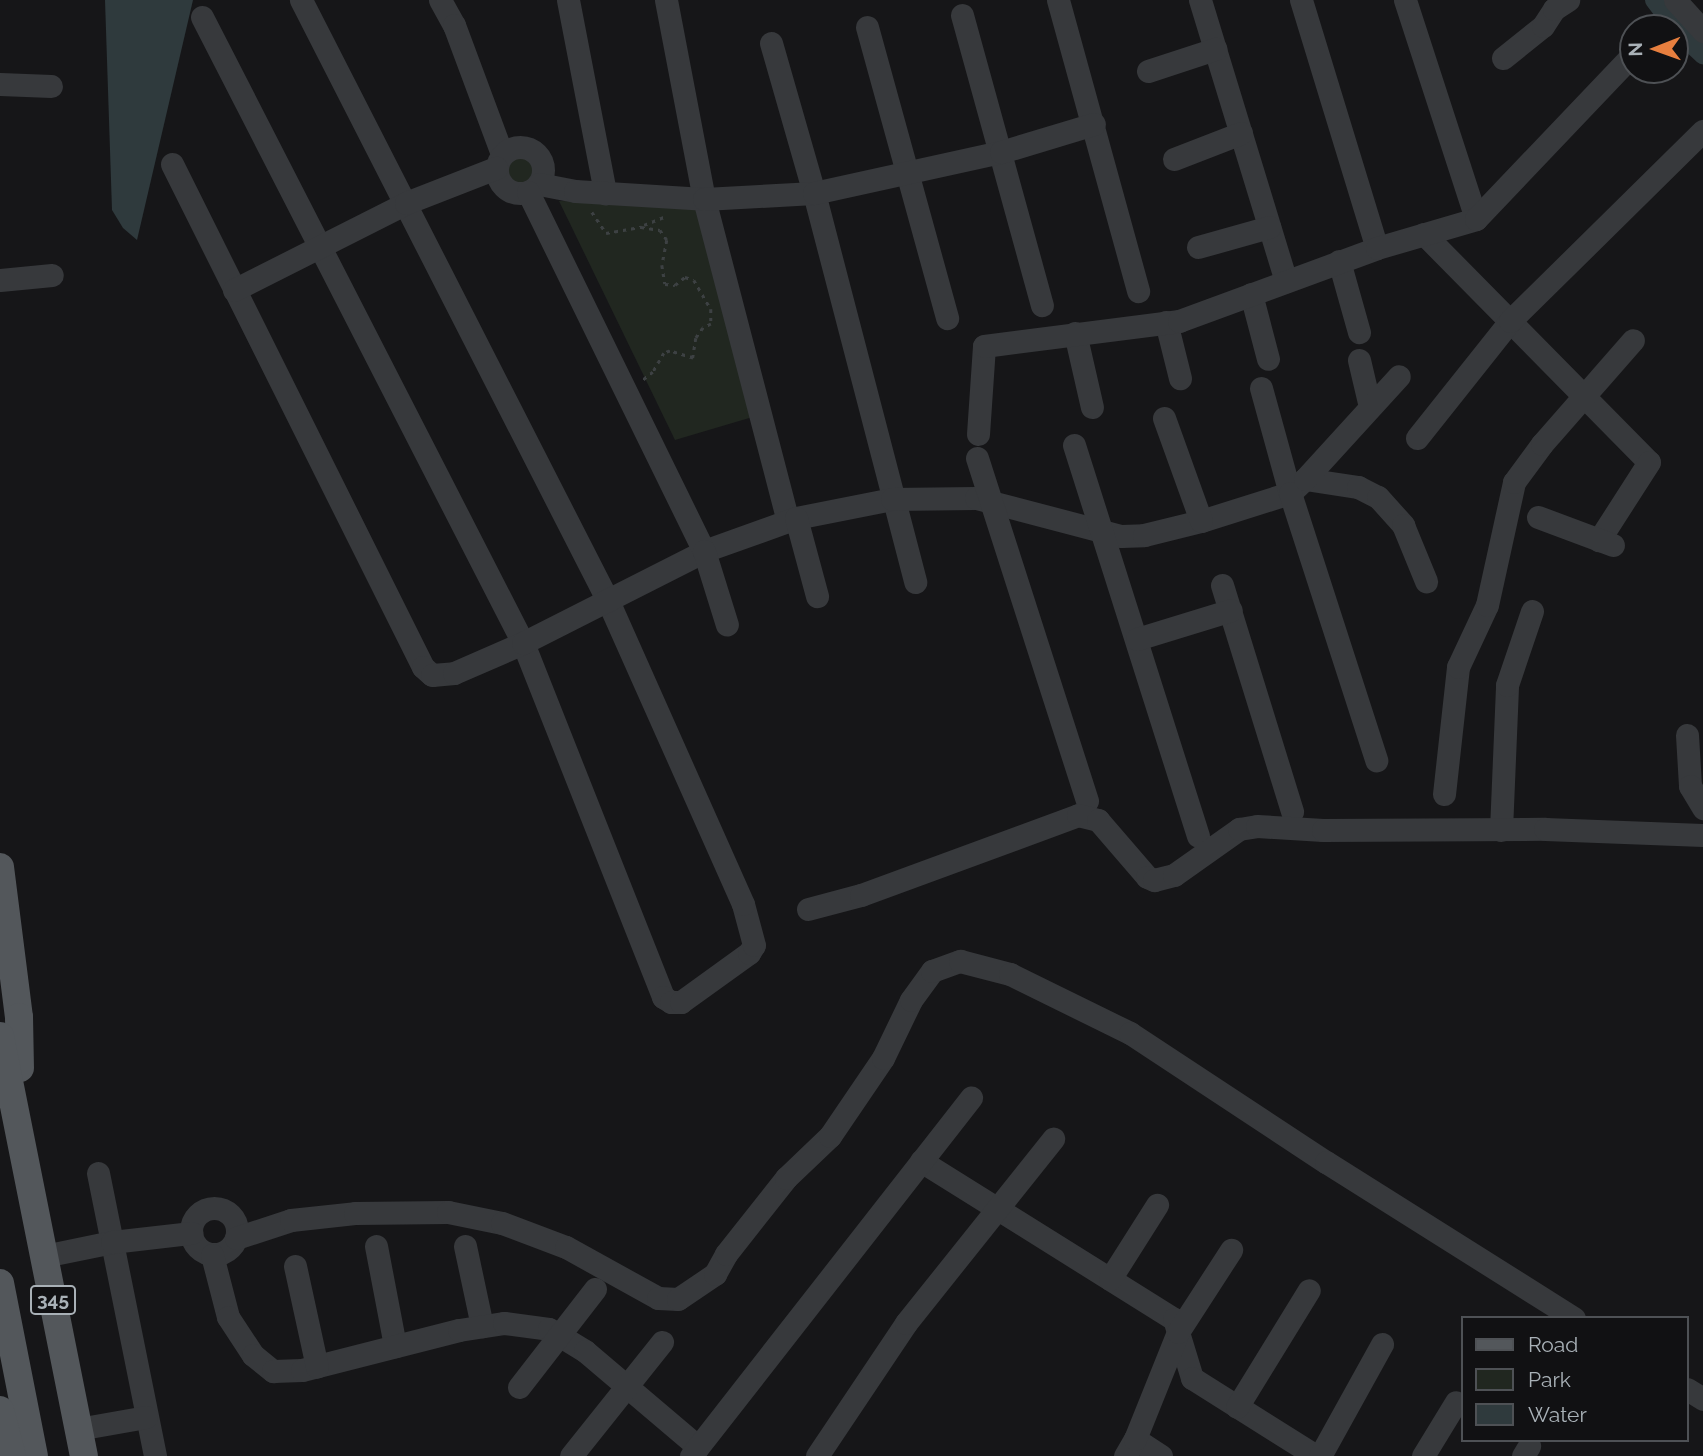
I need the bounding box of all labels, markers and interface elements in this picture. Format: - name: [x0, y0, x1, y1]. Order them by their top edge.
- north arrow: [1619, 14, 1689, 84]
- text: N: [1624, 42, 1646, 57]
- road number: 345: [28, 1284, 78, 1316]
- legend: [1462, 1316, 1689, 1442]
- text: Road: [1528, 1332, 1578, 1357]
- text: Park: [1528, 1367, 1571, 1392]
- text: Water: [1528, 1402, 1587, 1427]

